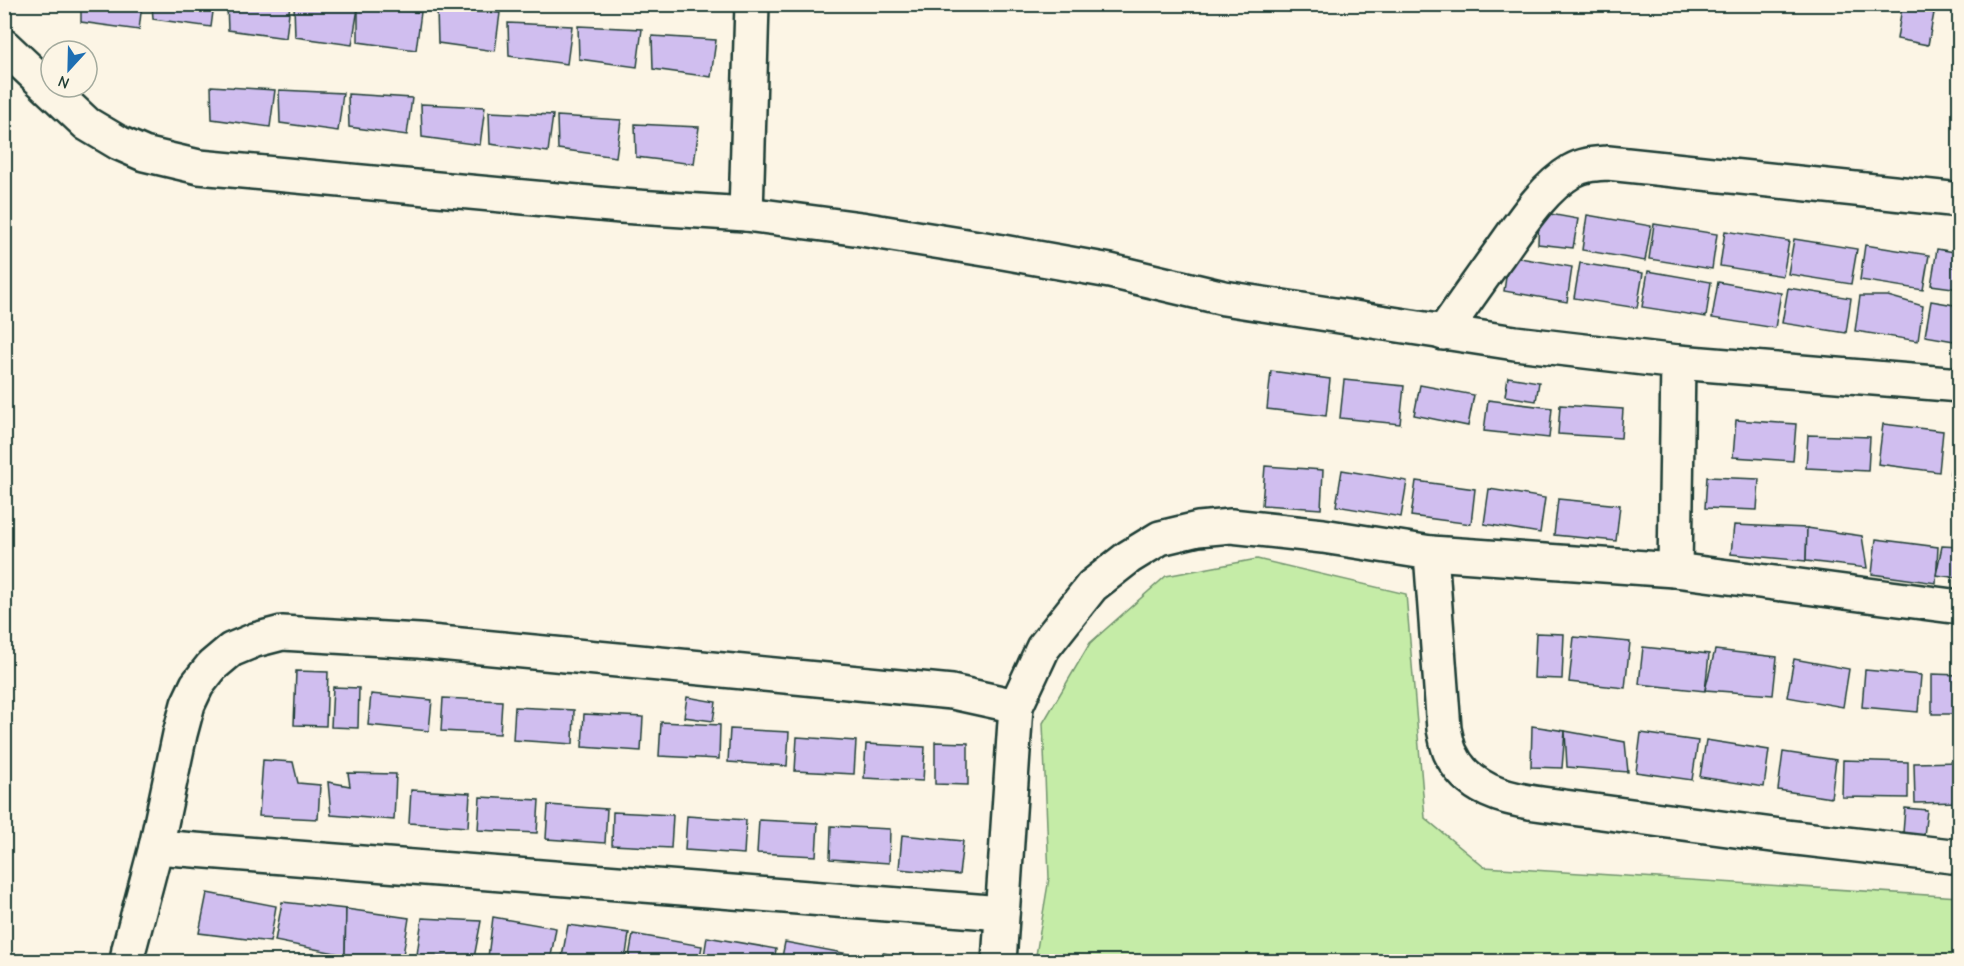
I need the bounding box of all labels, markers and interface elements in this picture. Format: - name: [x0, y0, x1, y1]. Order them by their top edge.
- north arrow: [39, 39, 99, 99]
- text: N: [56, 72, 72, 92]

